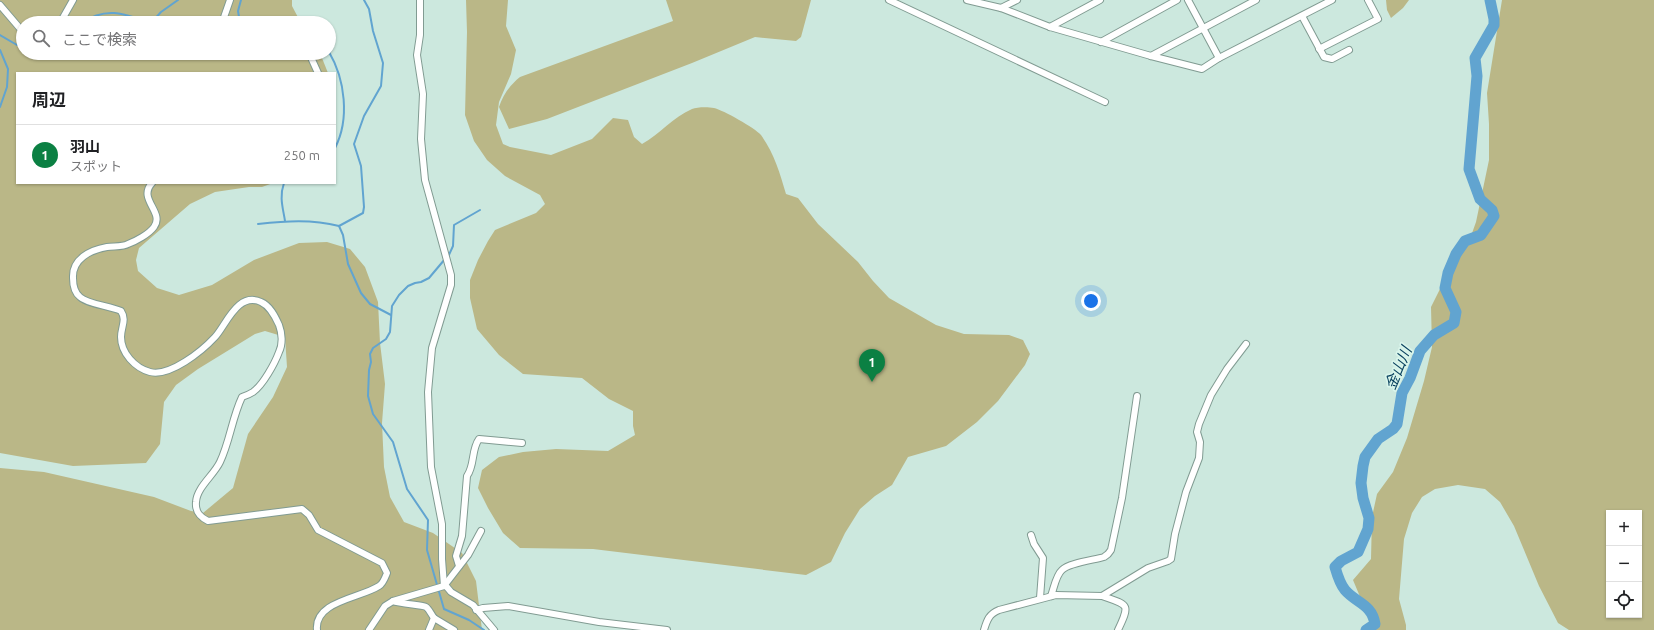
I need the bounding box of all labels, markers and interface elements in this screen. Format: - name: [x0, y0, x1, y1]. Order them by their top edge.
- search box: [16, 16, 336, 60]
- icon: search: [30, 27, 52, 49]
- text: ここで検索: [62, 31, 137, 48]
- text: 周辺: [32, 90, 66, 109]
- text: 羽山: [70, 138, 100, 155]
- text: 1: [41, 148, 49, 162]
- text: 250 m: [284, 148, 320, 162]
- text: スポット: [70, 159, 122, 173]
- your location: [1081, 291, 1101, 311]
- water label: 金山川: [1381, 342, 1415, 392]
- pin: 1: [859, 349, 885, 382]
- map controls: [1606, 510, 1642, 618]
- button: +: [1606, 510, 1642, 546]
- button: −: [1606, 546, 1642, 582]
- button: locate: [1606, 582, 1642, 618]

